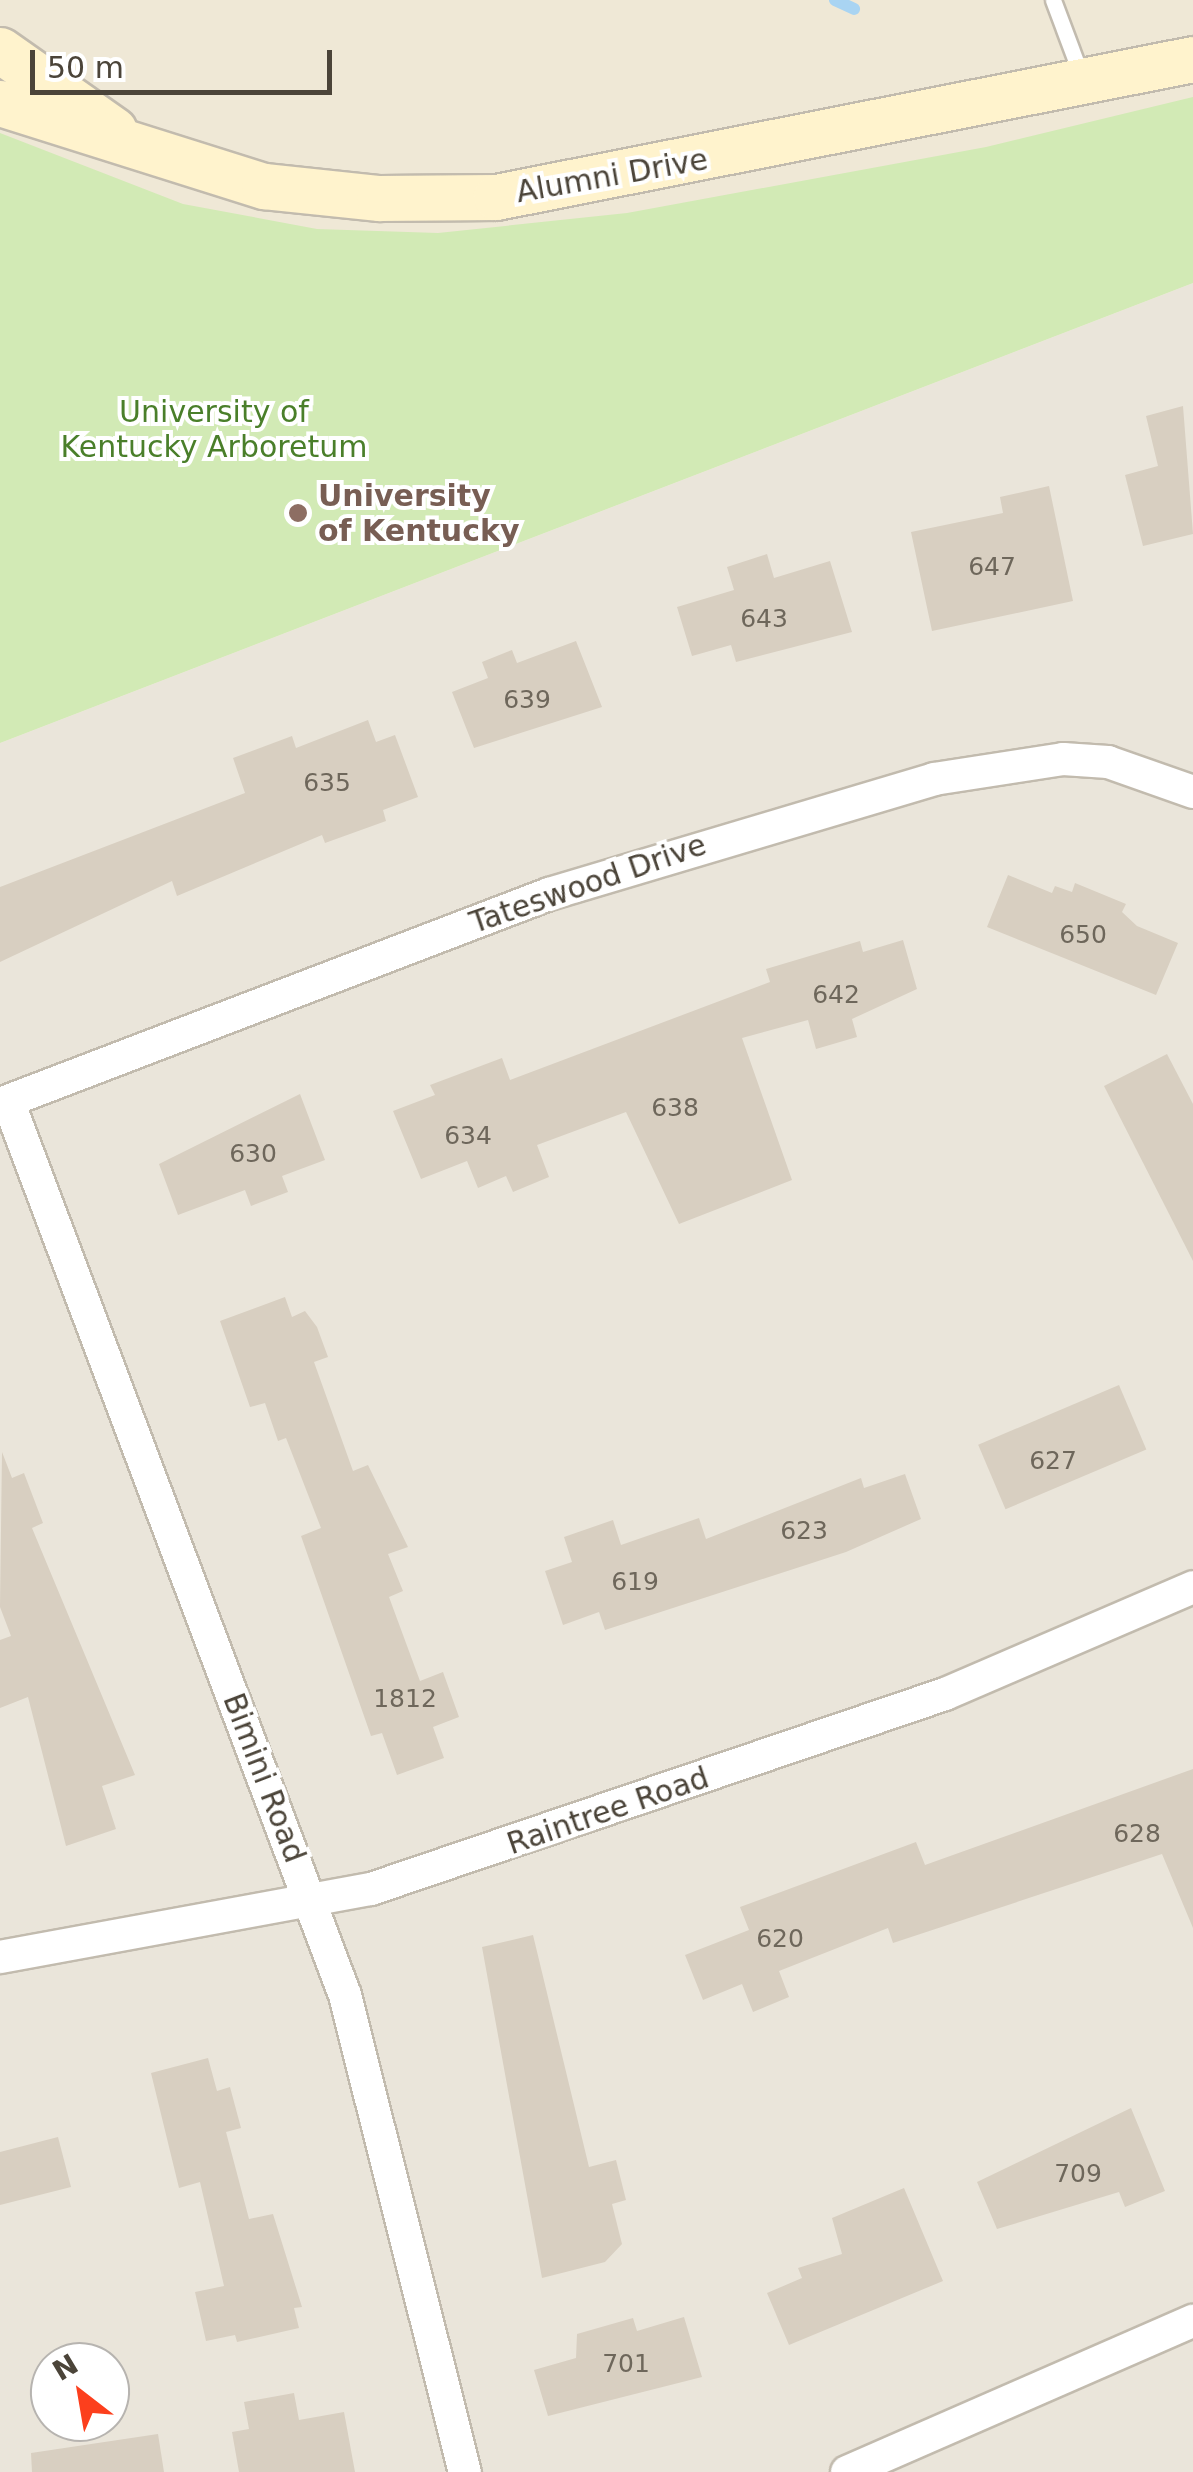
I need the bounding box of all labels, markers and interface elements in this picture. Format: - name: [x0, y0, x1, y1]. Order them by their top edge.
- scale bar: [35, 30, 338, 92]
- text: 50 m: [47, 50, 124, 85]
- street label: Alumni Drive: [513, 141, 711, 211]
- park label: University of Kentucky Arboretum: [61, 394, 367, 464]
- place label: University of Kentucky: [318, 478, 520, 548]
- marker: University of Kentucky: [287, 502, 309, 524]
- house number: 647: [968, 552, 1016, 582]
- house number: 643: [740, 604, 788, 634]
- house number: 639: [503, 685, 551, 715]
- house number: 635: [303, 768, 351, 798]
- street label: Tateswood Drive: [465, 827, 711, 941]
- house number: 650: [1059, 920, 1107, 950]
- house number: 642: [812, 980, 860, 1010]
- house number: 638: [651, 1093, 699, 1123]
- house number: 634: [444, 1121, 492, 1151]
- house number: 630: [229, 1139, 277, 1169]
- house number: 627: [1029, 1446, 1077, 1476]
- house number: 623: [780, 1516, 828, 1546]
- house number: 619: [611, 1567, 659, 1597]
- house number: 1812: [373, 1684, 437, 1714]
- street label: Bimini Road: [215, 1688, 313, 1868]
- street label: Raintree Road: [502, 1760, 714, 1862]
- house number: 628: [1113, 1819, 1161, 1849]
- house number: 620: [756, 1924, 804, 1954]
- house number: 709: [1054, 2159, 1102, 2189]
- north arrow: [30, 2342, 130, 2442]
- text: N: [47, 2347, 84, 2388]
- house number: 701: [602, 2349, 650, 2379]

